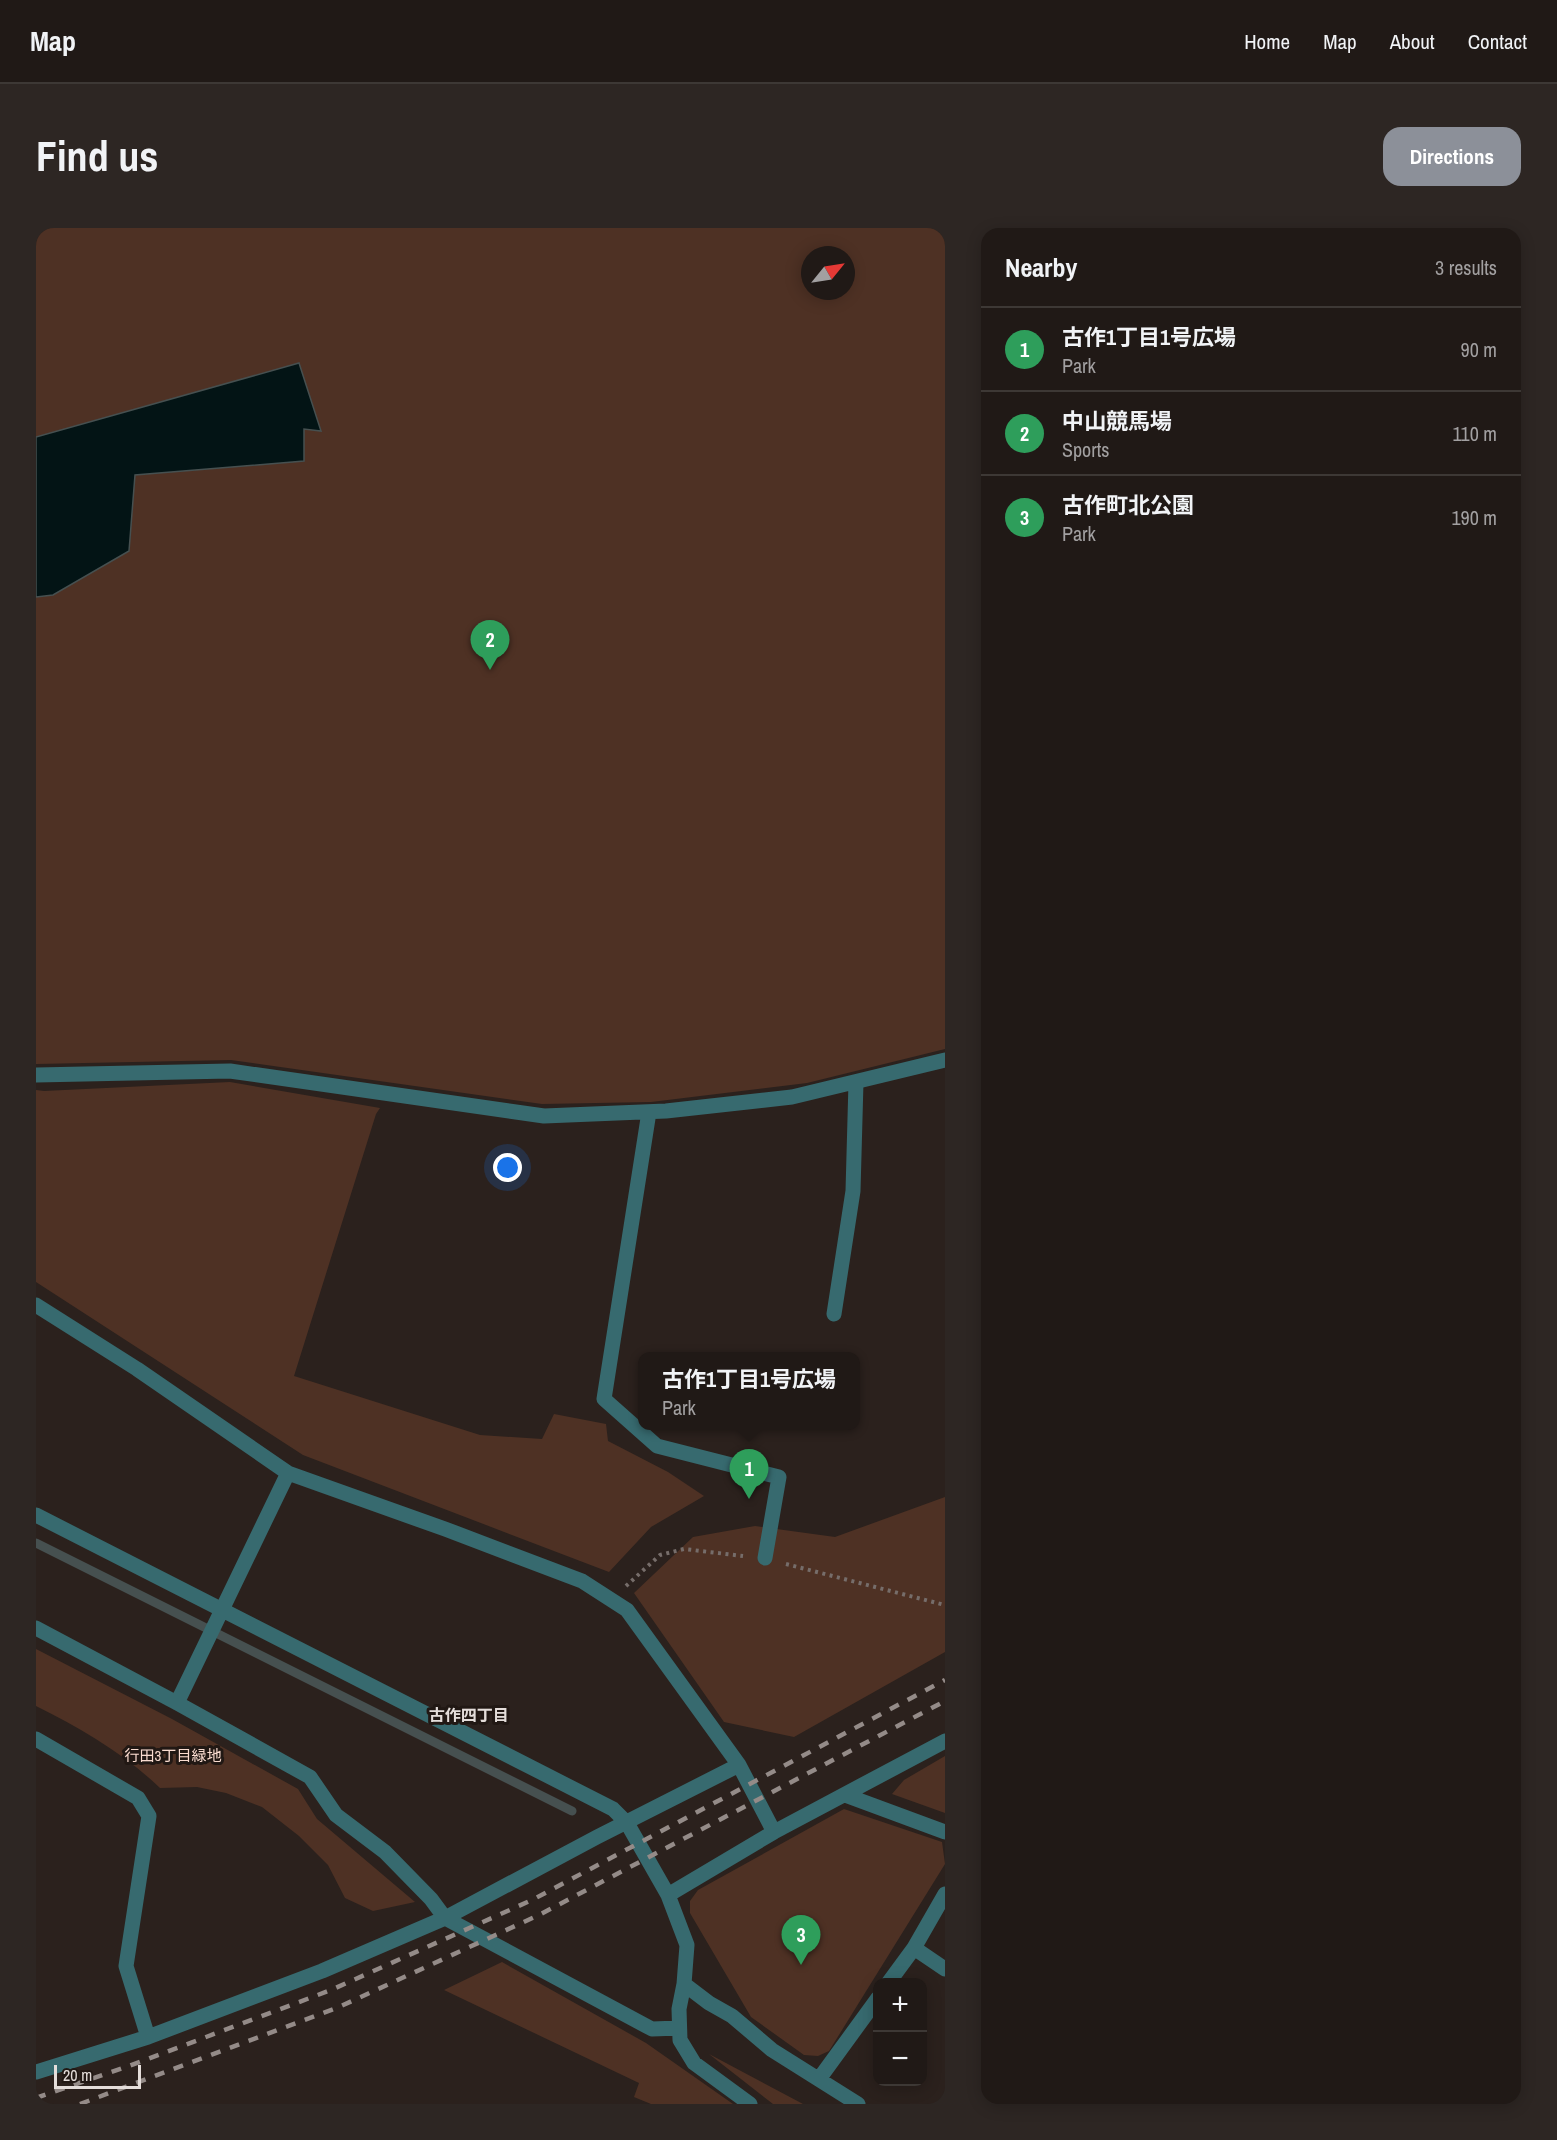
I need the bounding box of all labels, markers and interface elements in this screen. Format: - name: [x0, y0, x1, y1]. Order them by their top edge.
- text: Map: [30, 22, 76, 60]
- text: Home: [1244, 27, 1290, 56]
- text: Map: [1323, 27, 1357, 56]
- text: About: [1390, 27, 1435, 56]
- text: Contact: [1468, 27, 1527, 56]
- button: Directions: [1383, 127, 1521, 186]
- text: Find us: [36, 128, 158, 184]
- north arrow: [801, 246, 855, 300]
- text: Nearby: [1005, 250, 1077, 285]
- text: 3 results: [1435, 254, 1497, 281]
- text: 古作1丁目1号広場: [1062, 322, 1236, 352]
- text: 1: [1020, 336, 1029, 363]
- text: 90 m: [1461, 336, 1497, 363]
- text: Park: [1062, 352, 1096, 379]
- text: 中山競馬場: [1062, 406, 1172, 436]
- text: 2: [1020, 420, 1029, 447]
- text: 110 m: [1453, 420, 1497, 447]
- text: Sports: [1062, 436, 1109, 463]
- text: 古作町北公園: [1062, 490, 1194, 520]
- text: 3: [1020, 504, 1029, 531]
- text: 190 m: [1451, 504, 1497, 531]
- text: Park: [1062, 520, 1096, 547]
- pin: 2: [470, 620, 510, 670]
- your location: [493, 1153, 522, 1182]
- popup: [638, 1352, 860, 1430]
- text: 古作1丁目1号広場: [662, 1364, 836, 1394]
- text: Park: [662, 1394, 696, 1421]
- pin: 1: [730, 1450, 768, 1499]
- district label: 古作四丁目: [429, 1704, 509, 1726]
- park label: 行田3丁目緑地: [125, 1745, 221, 1766]
- pin: 3: [782, 1916, 820, 1965]
- map controls: [873, 1978, 927, 2086]
- button: +: [873, 1978, 927, 2032]
- button: −: [873, 2032, 927, 2086]
- scale bar: [54, 2062, 141, 2090]
- text: 20 m: [63, 2064, 92, 2086]

